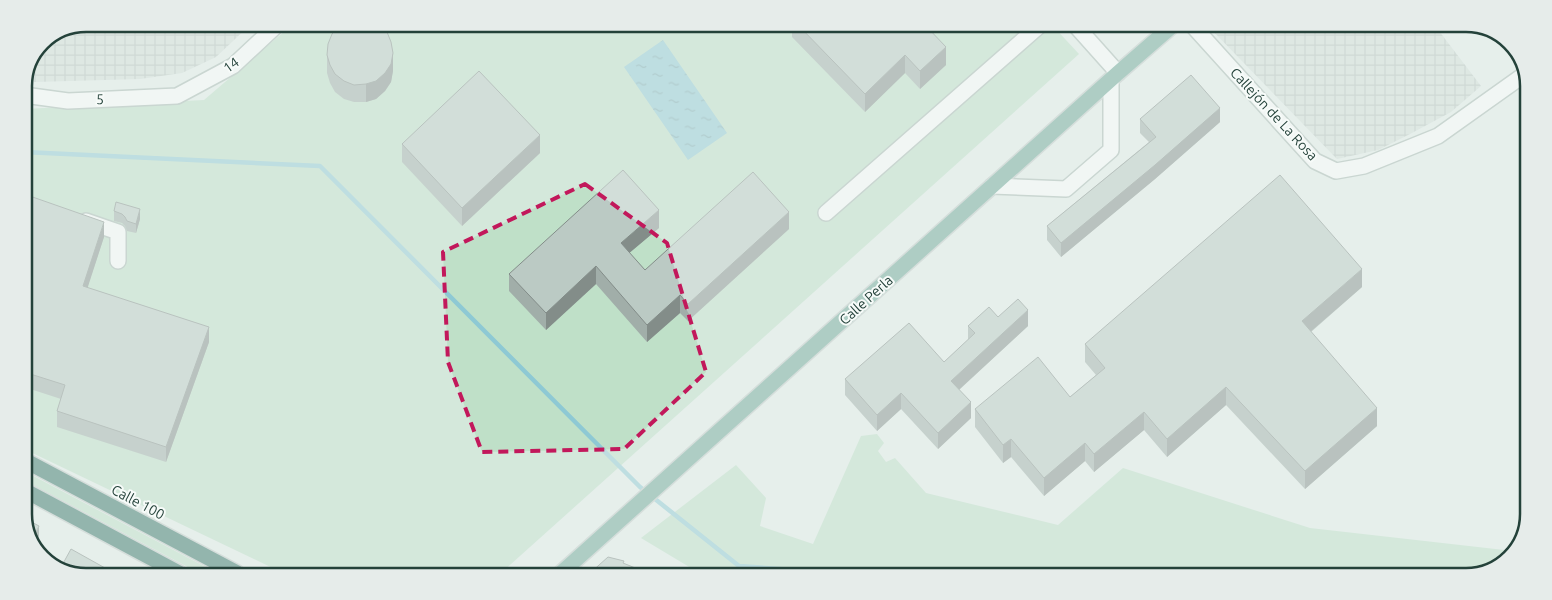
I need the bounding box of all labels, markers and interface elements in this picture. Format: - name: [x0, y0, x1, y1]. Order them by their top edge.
- street label: 14: [220, 54, 242, 76]
- street label: Callejón de La Rosa: [1227, 64, 1321, 164]
- street label: 5: [96, 91, 104, 107]
- street label: Calle Perla: [836, 272, 896, 328]
- street label: Calle 100: [109, 481, 167, 523]

